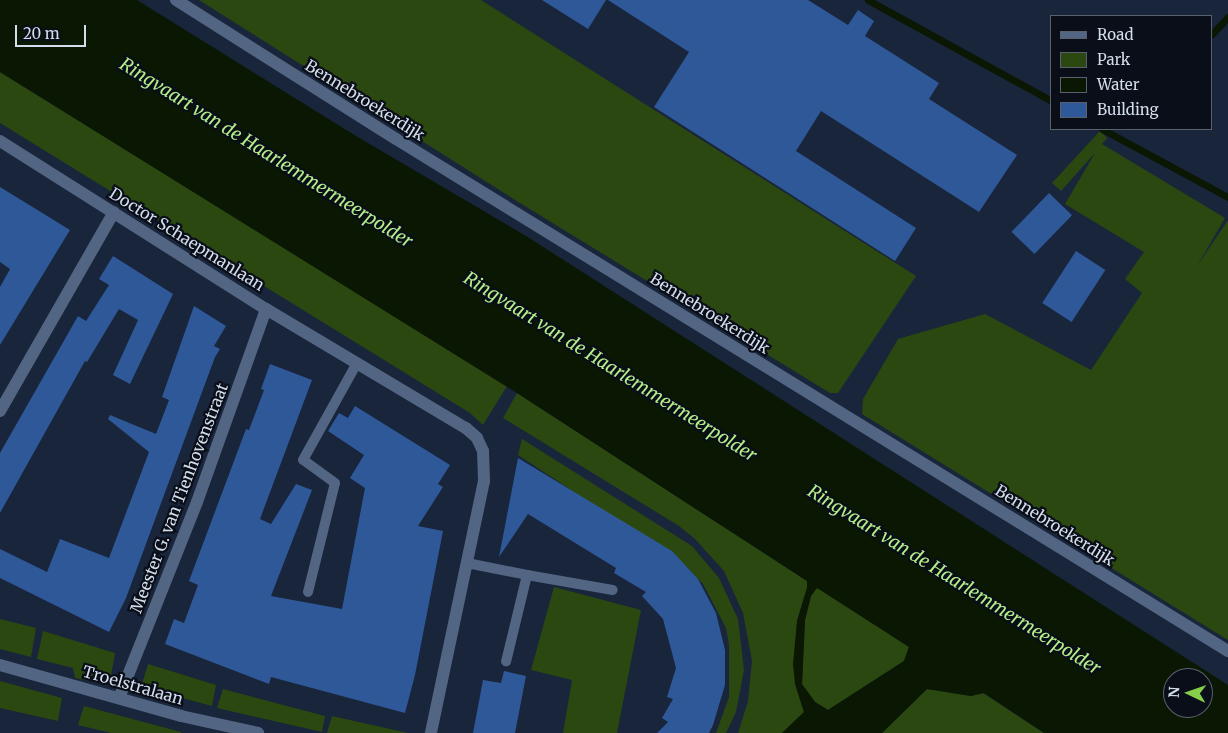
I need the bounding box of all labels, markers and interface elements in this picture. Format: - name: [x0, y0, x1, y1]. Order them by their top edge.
- scale bar: [18, 15, 89, 47]
- legend: [1050, 15, 1213, 130]
- text: 20 m: [23, 24, 60, 43]
- text: Road: [1097, 25, 1133, 44]
- text: Park: [1097, 50, 1130, 69]
- water label: Ringvaart van de Haarlemmermeerpolder: [116, 53, 416, 253]
- street label: Bennebroekerdijk: [302, 55, 428, 145]
- text: Water: [1097, 75, 1139, 94]
- text: Building: [1097, 100, 1159, 119]
- street label: Doctor Schaepmanlaan: [106, 183, 268, 295]
- water label: Ringvaart van de Haarlemmermeerpolder: [460, 267, 760, 467]
- street label: Bennebroekerdijk: [647, 268, 773, 358]
- street label: Meester G. van Tienhovenstraat: [126, 380, 232, 616]
- water label: Ringvaart van de Haarlemmermeerpolder: [804, 480, 1104, 680]
- street label: Bennebroekerdijk: [992, 480, 1118, 570]
- street label: Troelstralaan: [81, 661, 185, 709]
- north arrow: [1163, 668, 1213, 718]
- text: N: [1165, 686, 1183, 698]

